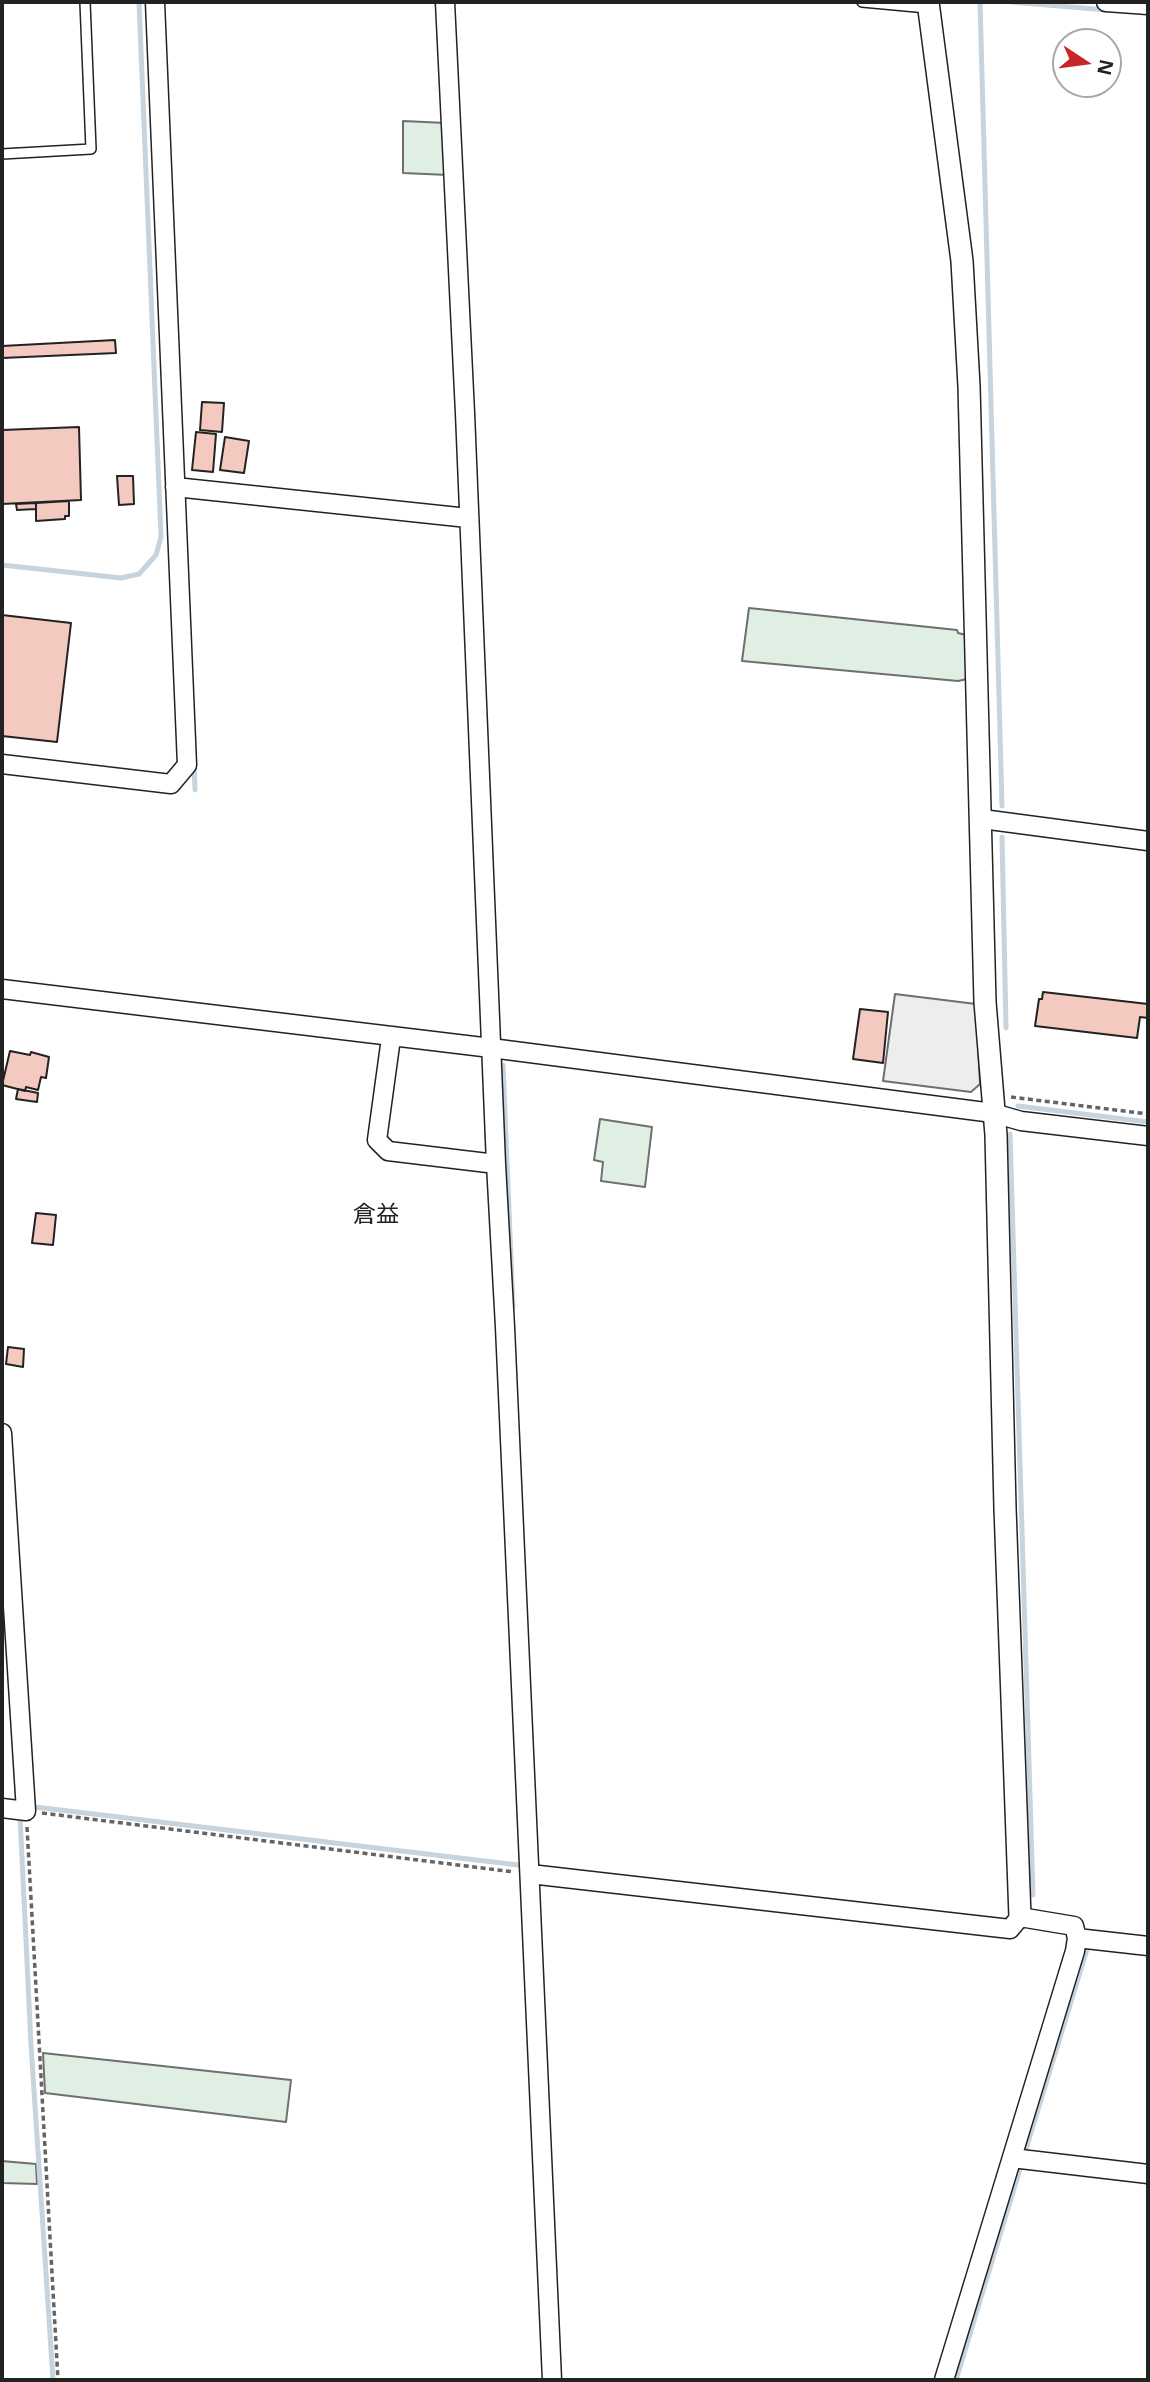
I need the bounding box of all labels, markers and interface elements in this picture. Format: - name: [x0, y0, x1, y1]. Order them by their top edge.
- north arrow: [1052, 28, 1122, 98]
- text: N: [1091, 57, 1120, 78]
- district label: 倉益: [353, 1201, 399, 1229]

